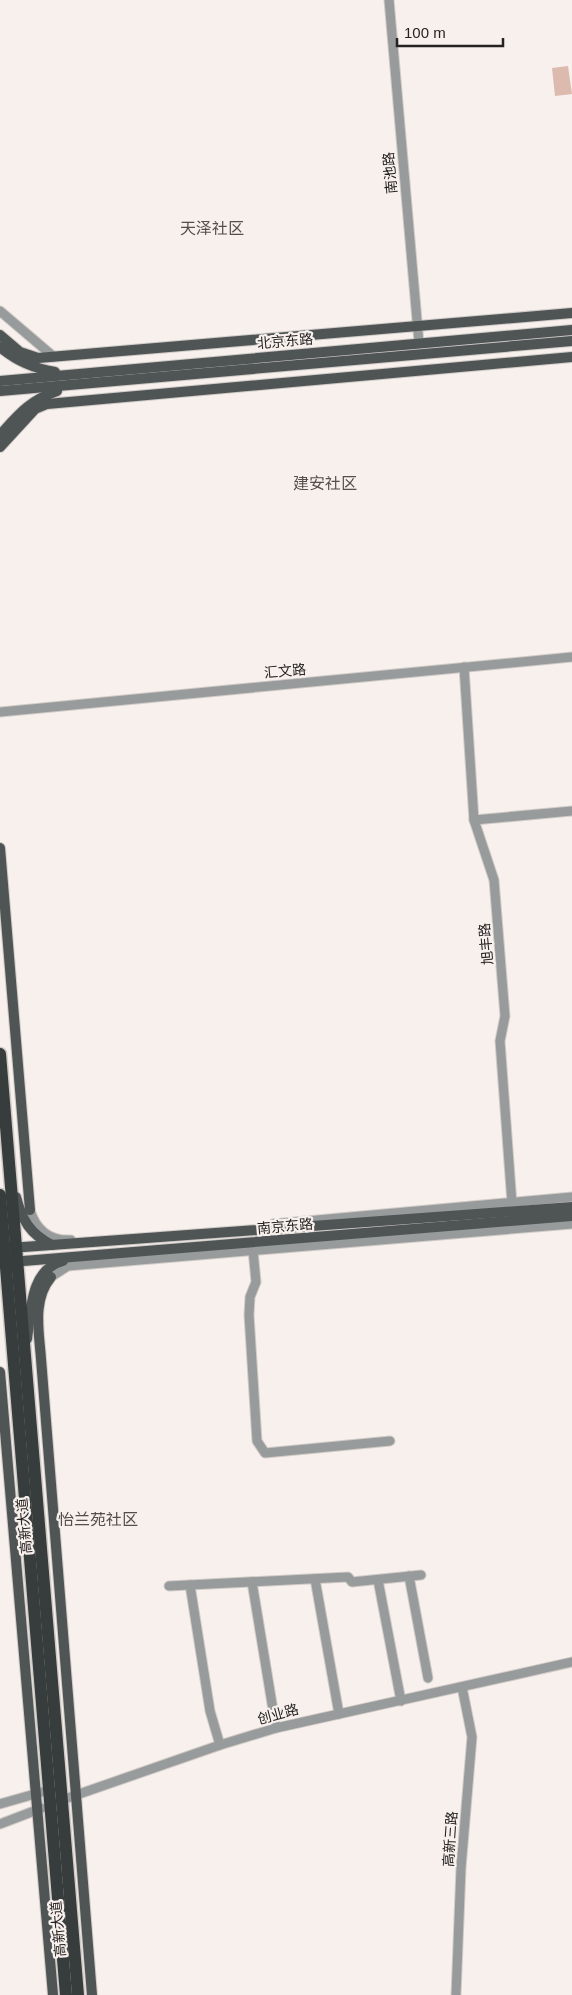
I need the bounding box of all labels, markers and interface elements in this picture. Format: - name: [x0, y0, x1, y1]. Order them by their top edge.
- scale bar: [397, 15, 503, 47]
- text: 100 m: [404, 24, 446, 41]
- street label: 南池路: [380, 151, 400, 195]
- district label: 天泽社区: [180, 220, 244, 237]
- street label: 北京东路: [256, 331, 314, 351]
- district label: 建安社区: [293, 475, 357, 492]
- street label: 汇文路: [263, 661, 307, 681]
- street label: 旭丰路: [476, 922, 496, 966]
- street label: 南京东路: [256, 1216, 314, 1236]
- street label: 高新大道: [14, 1497, 34, 1555]
- district label: 怡兰苑社区: [58, 1511, 138, 1528]
- street label: 创业路: [256, 1701, 300, 1727]
- street label: 高新三路: [440, 1811, 460, 1867]
- street label: 高新大道: [48, 1900, 68, 1958]

